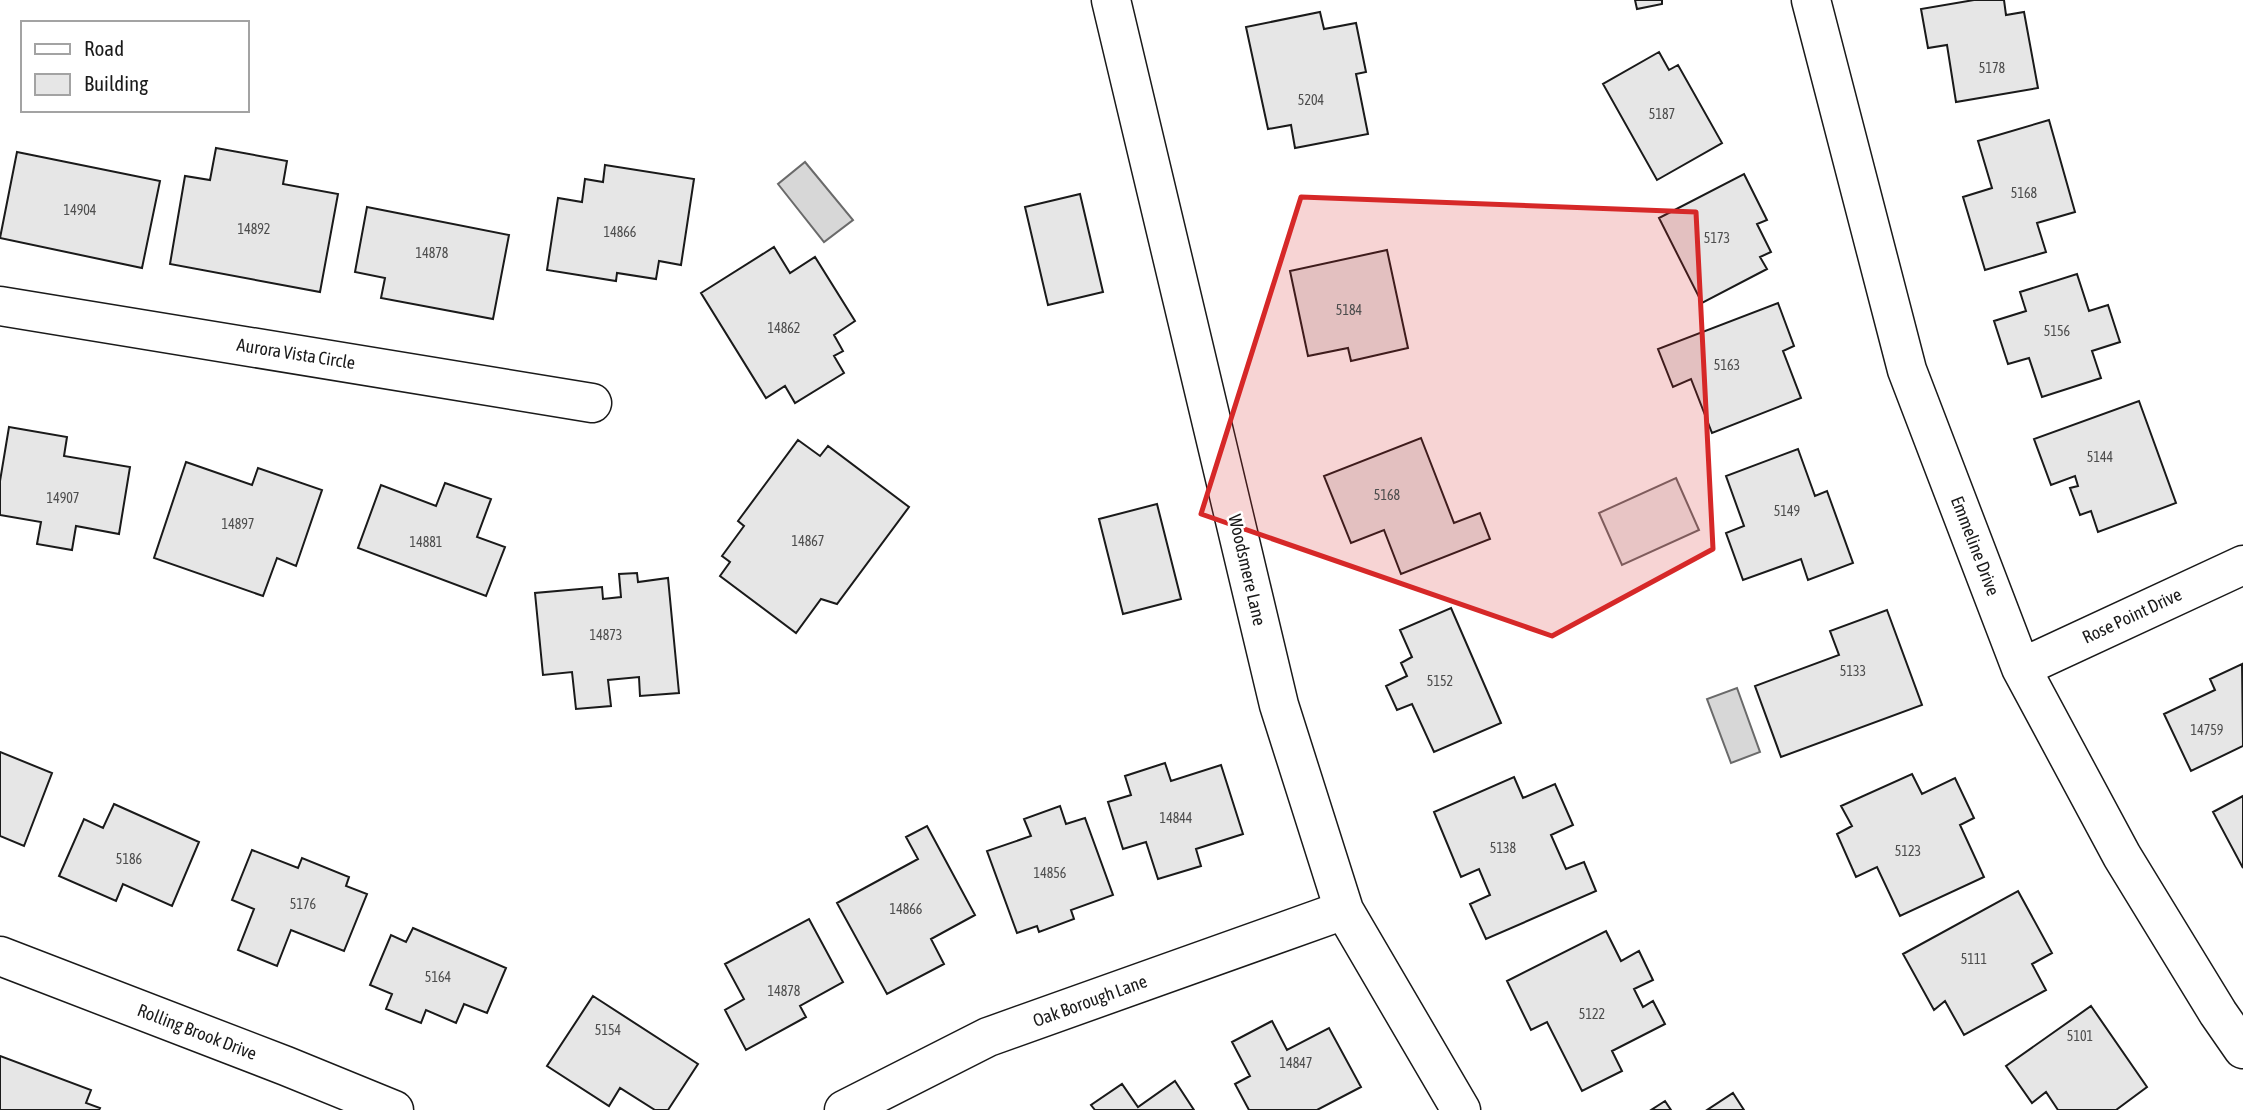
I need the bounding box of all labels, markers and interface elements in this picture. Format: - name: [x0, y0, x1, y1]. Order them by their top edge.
- legend: [21, 21, 248, 112]
- text: Road: [84, 36, 124, 60]
- house number: 5178: [1979, 60, 2006, 76]
- text: Building: [84, 71, 148, 95]
- house number: 5204: [1298, 92, 1325, 108]
- house number: 5187: [1649, 106, 1675, 122]
- house number: 5168: [2011, 185, 2038, 201]
- house number: 14904: [64, 202, 97, 218]
- house number: 14892: [238, 221, 270, 237]
- house number: 14866: [604, 224, 637, 240]
- house number: 5173: [1704, 230, 1730, 246]
- house number: 14878: [416, 245, 449, 261]
- house number: 5184: [1336, 302, 1363, 318]
- house number: 14862: [768, 320, 800, 336]
- house number: 5156: [2044, 323, 2071, 339]
- street label: Aurora Vista Circle: [235, 334, 357, 373]
- house number: 5163: [1714, 357, 1740, 373]
- house number: 5144: [2087, 449, 2114, 465]
- house number: 5168: [1374, 487, 1401, 503]
- house number: 14907: [47, 490, 79, 506]
- street label: Emmeline Drive: [1947, 493, 2004, 599]
- house number: 5149: [1774, 503, 1800, 519]
- street label: Woodsmere Lane: [1224, 512, 1270, 628]
- house number: 14897: [222, 516, 254, 532]
- house number: 14867: [792, 533, 824, 549]
- house number: 14881: [410, 534, 442, 550]
- street label: Rose Point Drive: [2079, 583, 2185, 648]
- house number: 14873: [590, 627, 622, 643]
- house number: 5133: [1840, 663, 1866, 679]
- house number: 5152: [1427, 673, 1453, 689]
- house number: 14759: [2191, 722, 2223, 738]
- house number: 14844: [1160, 810, 1193, 826]
- house number: 5138: [1490, 840, 1517, 856]
- house number: 5123: [1895, 843, 1921, 859]
- house number: 5186: [116, 851, 143, 867]
- house number: 14856: [1034, 865, 1067, 881]
- house number: 5176: [290, 896, 317, 912]
- house number: 14866: [890, 901, 923, 917]
- house number: 5111: [1961, 951, 1987, 967]
- house number: 5164: [425, 969, 452, 985]
- street label: Oak Borough Lane: [1030, 970, 1150, 1031]
- house number: 14878: [768, 983, 801, 999]
- street label: Rolling Brook Drive: [135, 999, 260, 1064]
- house number: 5122: [1579, 1006, 1605, 1022]
- house number: 5154: [595, 1022, 622, 1038]
- house number: 5101: [2067, 1028, 2093, 1044]
- house number: 14847: [1280, 1055, 1312, 1071]

